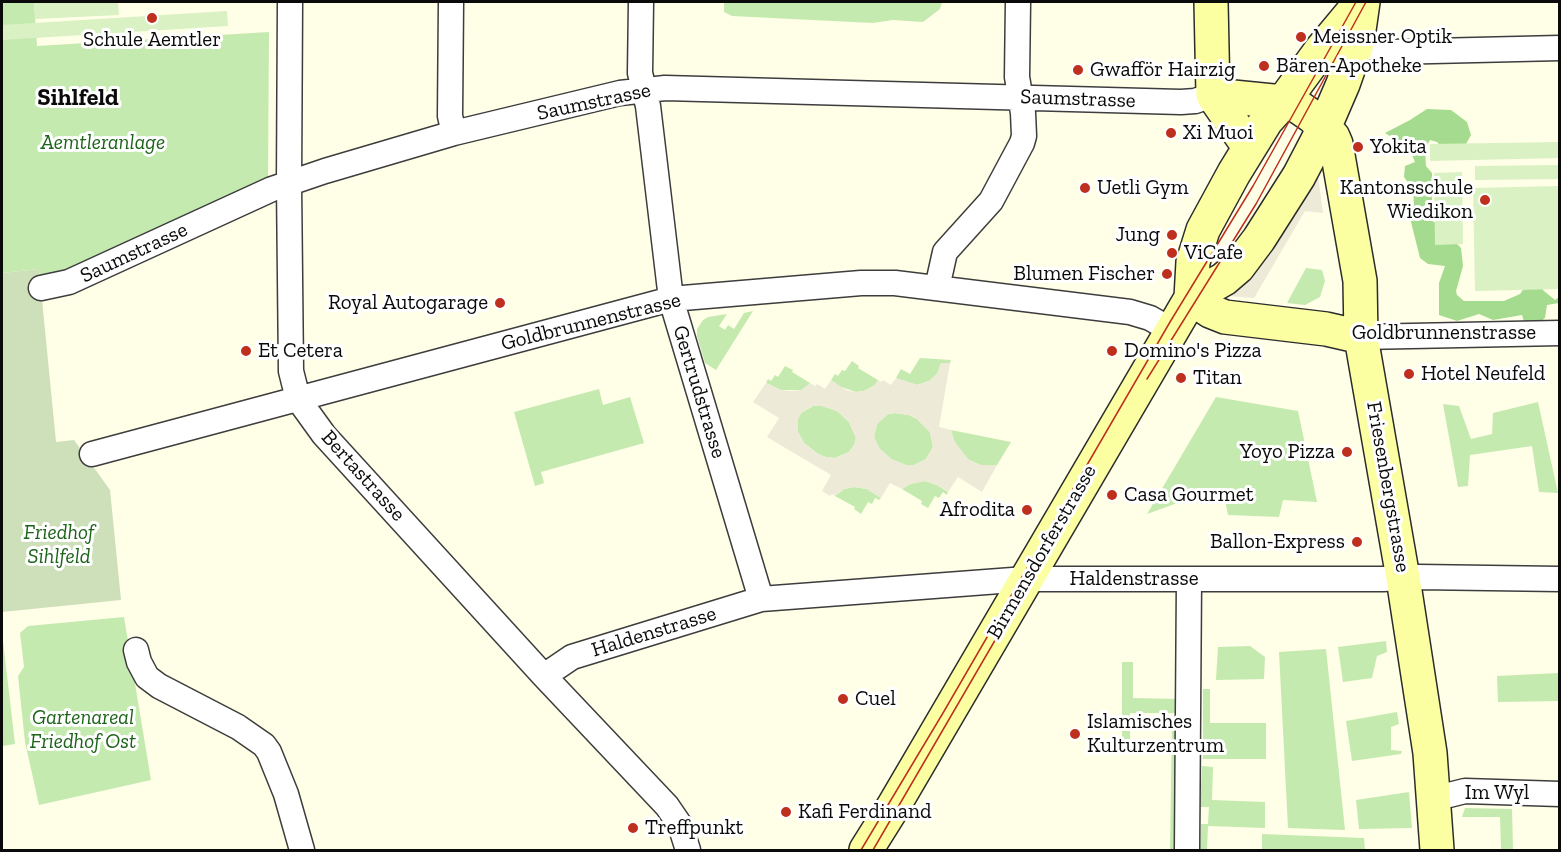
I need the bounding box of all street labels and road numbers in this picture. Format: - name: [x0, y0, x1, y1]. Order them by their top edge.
- street label: Saumstrasse: [535, 78, 653, 126]
- street label: Saumstrasse: [1020, 84, 1136, 114]
- street label: Saumstrasse: [76, 217, 192, 289]
- street label: Goldbrunnenstrasse: [498, 287, 684, 357]
- street label: Goldbrunnenstrasse: [1352, 320, 1536, 346]
- street label: Gertrudstrasse: [667, 323, 731, 461]
- street label: Friesenbergstrasse: [1361, 400, 1415, 574]
- street label: Bertastrasse: [316, 425, 410, 527]
- street label: Birmensdorferstrasse: [982, 460, 1102, 644]
- street label: Haldenstrasse: [1069, 566, 1199, 592]
- street label: Haldenstrasse: [589, 601, 719, 663]
- street label: Im Wyl: [1465, 780, 1529, 806]

